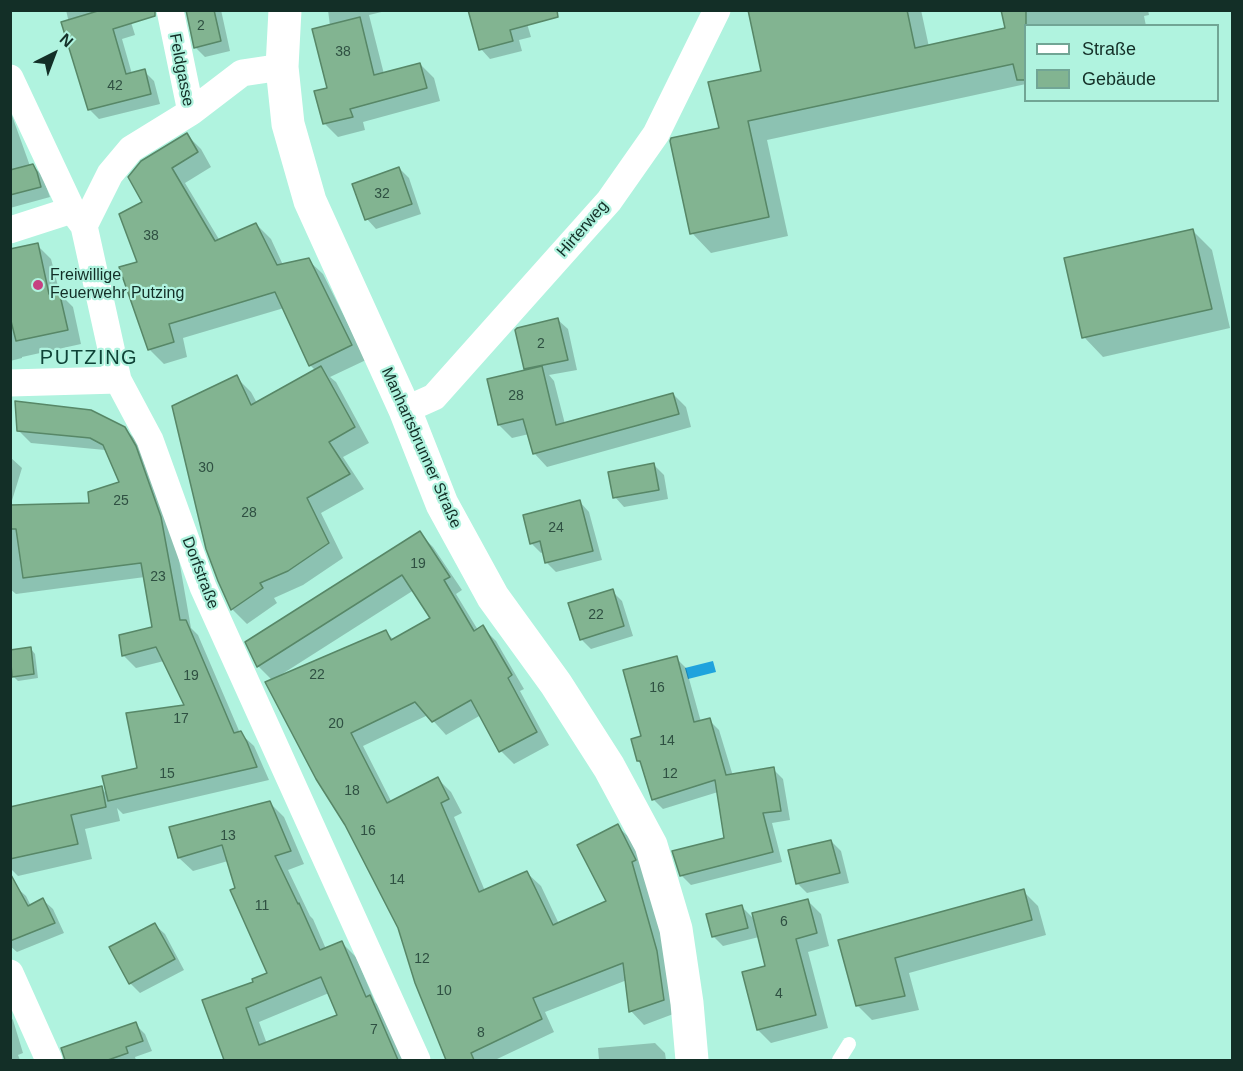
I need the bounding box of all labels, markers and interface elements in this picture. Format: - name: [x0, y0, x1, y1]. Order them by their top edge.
- house number: 2: [197, 18, 205, 34]
- north arrow: [24, 24, 84, 84]
- legend: [1024, 24, 1219, 102]
- text: N: [56, 30, 76, 50]
- street label: Feldgasse: [165, 32, 197, 108]
- text: Straße: [1082, 39, 1136, 59]
- house number: 38: [335, 44, 351, 60]
- text: Gebäude: [1082, 69, 1156, 89]
- house number: 42: [107, 78, 123, 94]
- house number: 32: [374, 186, 390, 202]
- street label: Hirterweg: [553, 197, 613, 261]
- house number: 38: [143, 228, 159, 244]
- place label: Freiwillige Feuerwehr Putzing: [50, 266, 184, 304]
- marker: Freiwillige Feuerwehr Putzing: [31, 278, 45, 292]
- house number: 2: [537, 336, 545, 352]
- district label: PUTZING: [40, 346, 138, 370]
- street label: Manhartsbrunner Straße: [377, 364, 465, 532]
- house number: 28: [508, 388, 524, 404]
- house number: 30: [198, 460, 214, 476]
- house number: 25: [113, 493, 129, 509]
- house number: 28: [241, 505, 257, 521]
- house number: 24: [548, 520, 564, 536]
- street label: Dorfstraße: [177, 534, 223, 612]
- house number: 19: [410, 556, 426, 572]
- house number: 23: [150, 569, 166, 585]
- house number: 22: [588, 607, 604, 623]
- house number: 22: [309, 667, 325, 683]
- house number: 19: [183, 668, 199, 684]
- house number: 16: [649, 680, 665, 696]
- house number: 17: [173, 711, 189, 727]
- house number: 20: [328, 716, 344, 732]
- house number: 14: [659, 733, 675, 749]
- house number: 15: [159, 766, 175, 782]
- house number: 12: [662, 766, 678, 782]
- house number: 18: [344, 783, 360, 799]
- house number: 16: [360, 823, 376, 839]
- house number: 13: [220, 828, 236, 844]
- house number: 14: [389, 872, 405, 888]
- house number: 11: [255, 898, 269, 914]
- house number: 6: [780, 914, 788, 930]
- house number: 12: [414, 951, 430, 967]
- house number: 10: [436, 983, 452, 999]
- house number: 4: [775, 986, 783, 1002]
- house number: 7: [370, 1022, 378, 1038]
- house number: 8: [477, 1025, 485, 1041]

